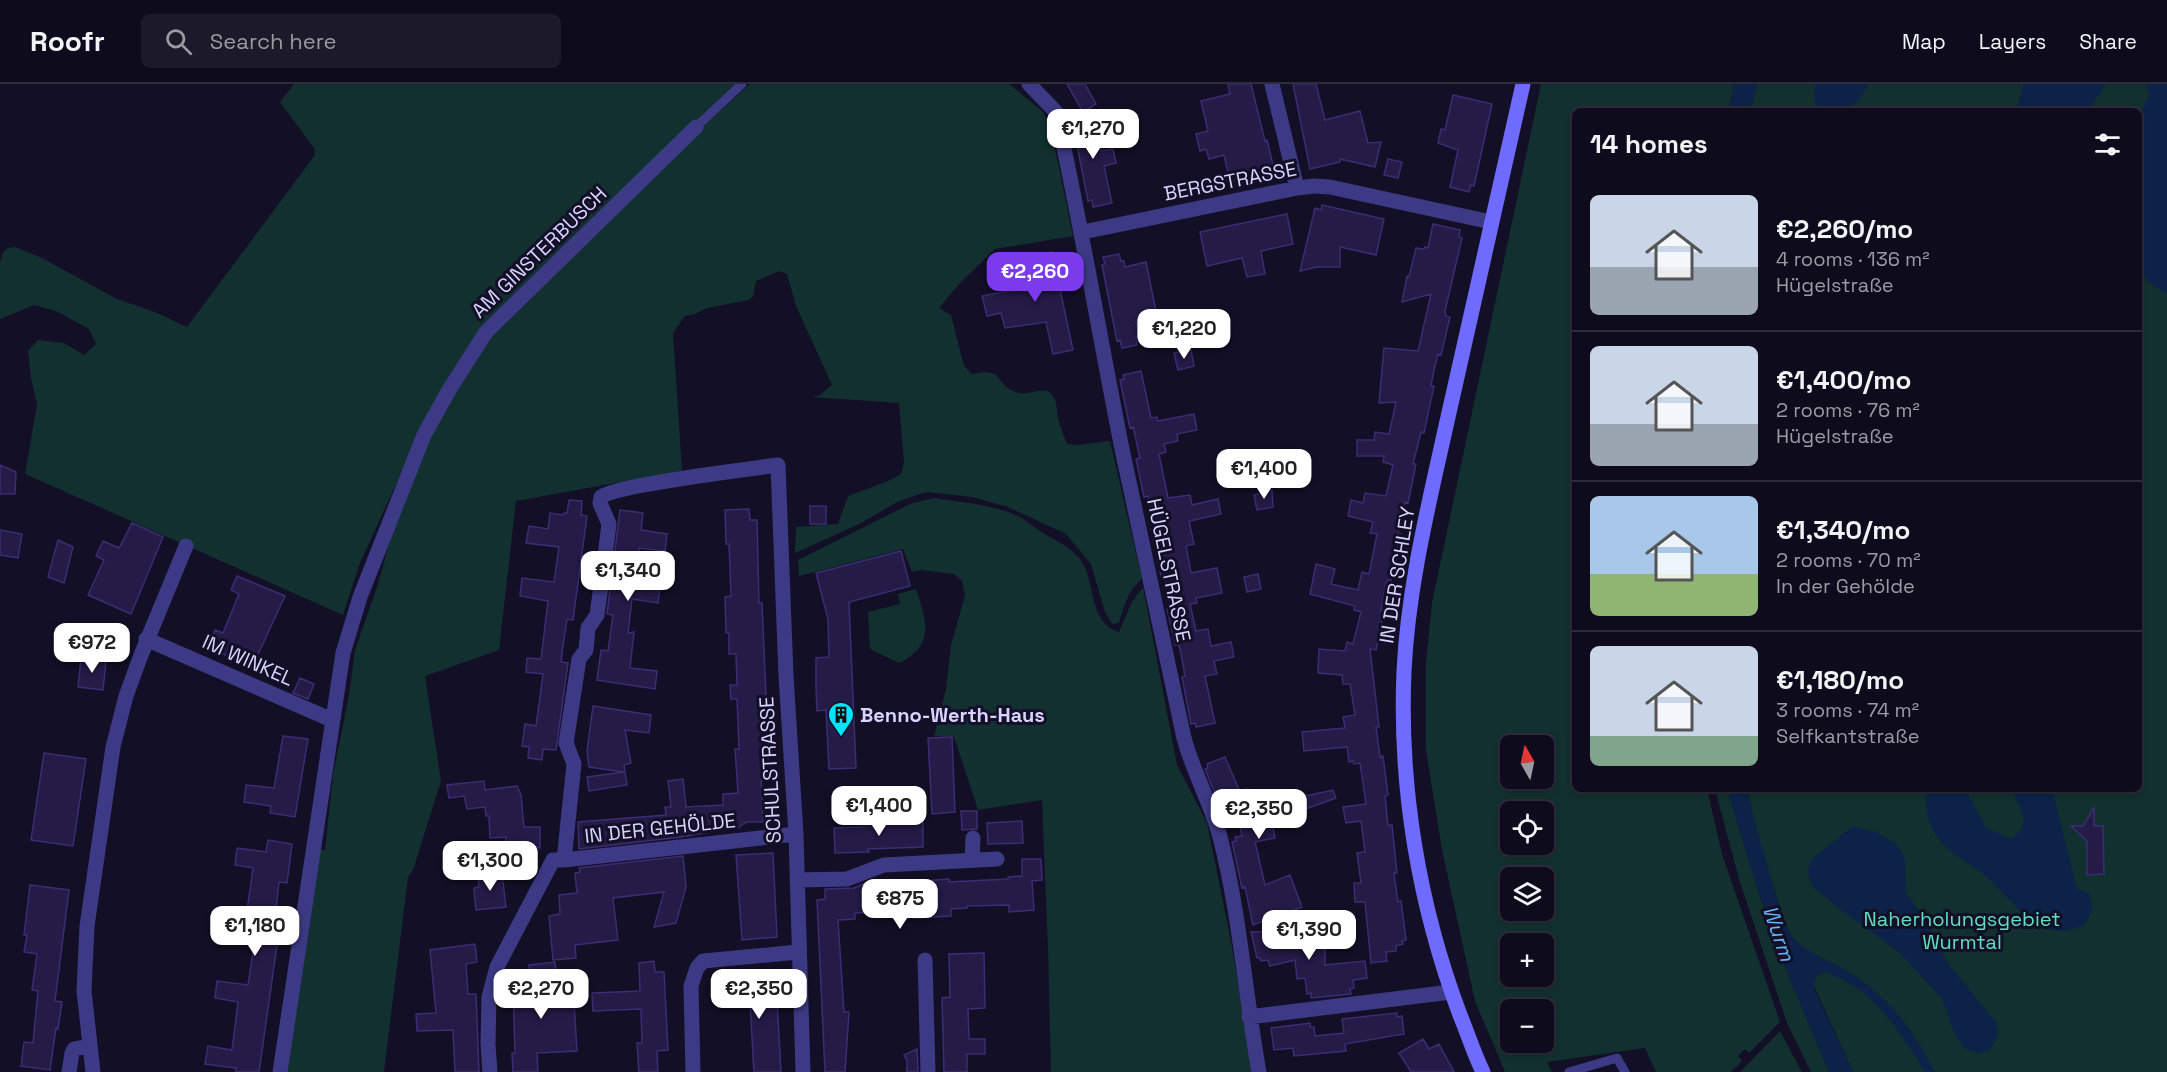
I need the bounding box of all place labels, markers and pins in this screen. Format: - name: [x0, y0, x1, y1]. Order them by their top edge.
- pin: €1,270: [1044, 109, 1142, 160]
- pin: €2,260: [986, 252, 1084, 303]
- pin: €1,220: [1135, 309, 1233, 360]
- pin: €1,400: [1215, 449, 1313, 500]
- pin: €1,340: [579, 551, 677, 602]
- pin: €972: [56, 623, 128, 674]
- building icon: Benno-Werth-Haus: [826, 700, 856, 738]
- place label: Benno-Werth-Haus: [860, 702, 1045, 728]
- pin: €1,400: [830, 786, 928, 837]
- pin: €2,350: [1210, 789, 1308, 840]
- pin: €1,300: [441, 841, 539, 892]
- pin: €875: [864, 879, 936, 930]
- pin: €1,180: [206, 906, 304, 957]
- pin: €1,390: [1260, 910, 1358, 961]
- pin: €2,270: [492, 969, 590, 1020]
- pin: €2,350: [710, 969, 808, 1020]

